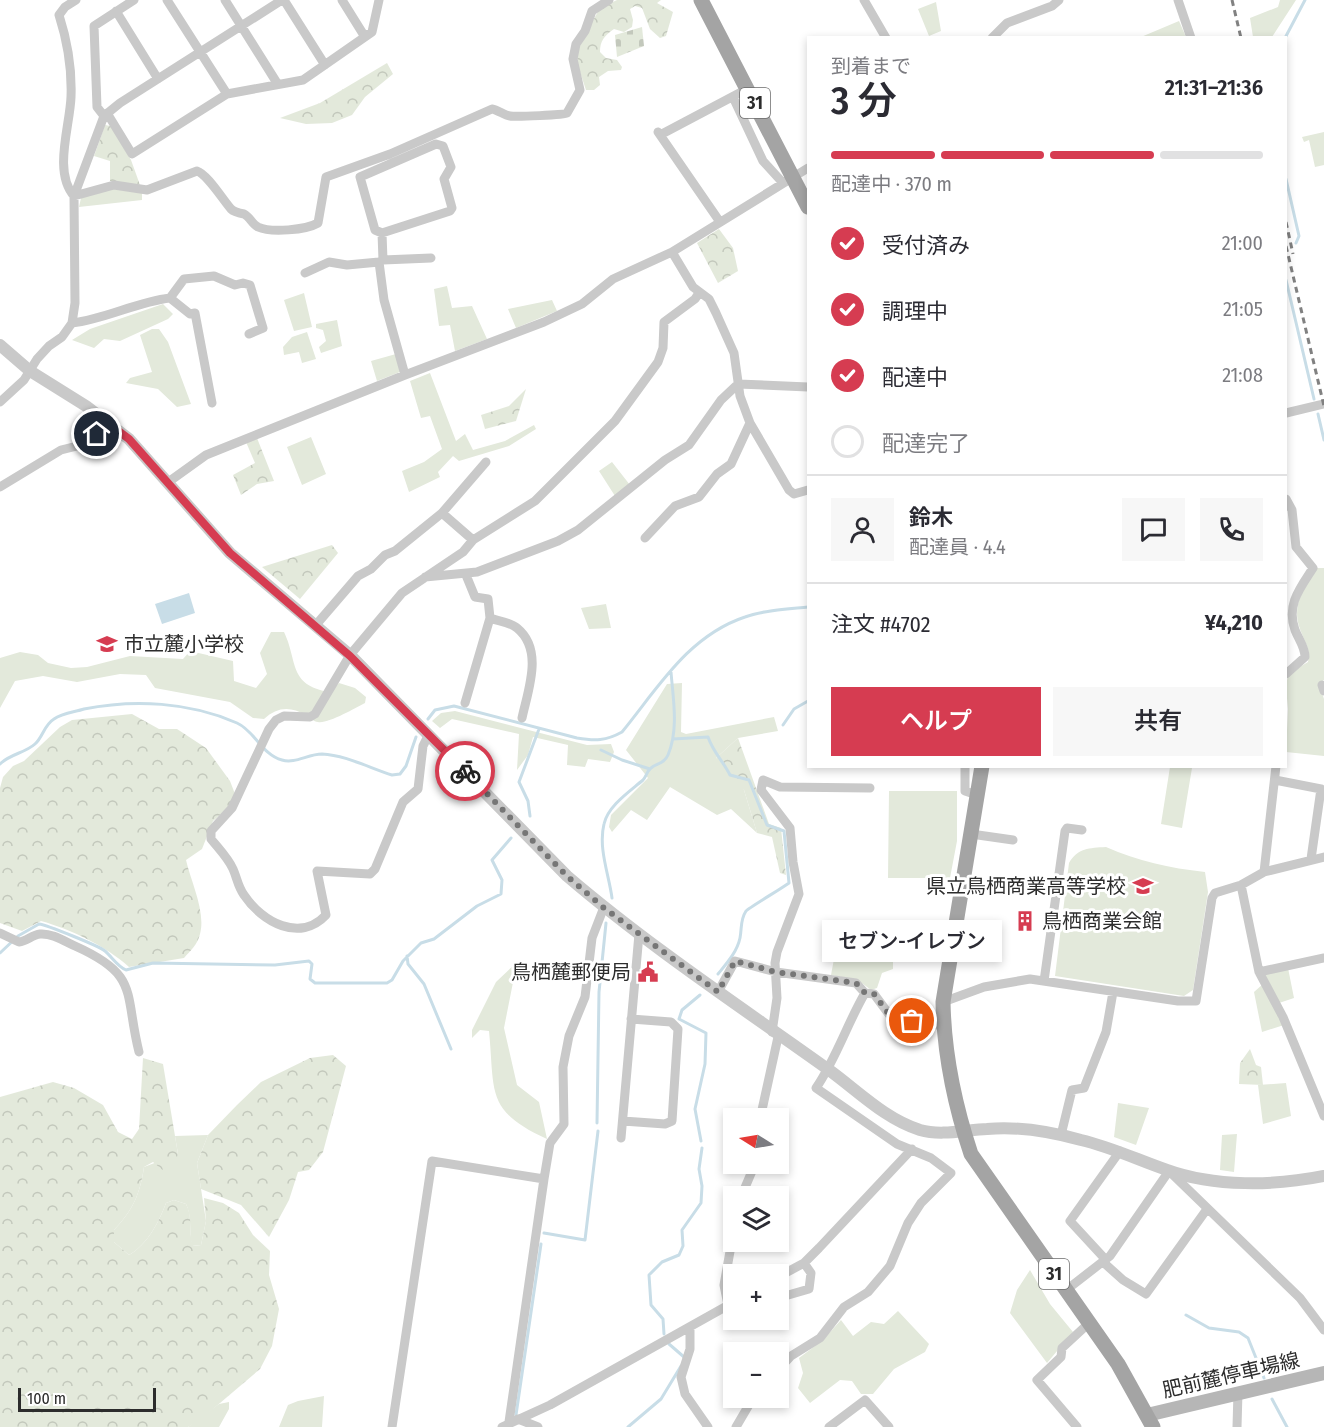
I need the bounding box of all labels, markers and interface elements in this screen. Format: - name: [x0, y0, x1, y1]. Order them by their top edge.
- text: 到着まで: [831, 54, 911, 78]
- text: 21:31–21:36: [1165, 74, 1263, 101]
- text: 3 分: [831, 78, 897, 124]
- road number: 31: [740, 88, 770, 118]
- text: 配達中 · 370 m: [831, 172, 952, 196]
- icon: check: [831, 227, 864, 260]
- text: 21:00: [1222, 231, 1263, 255]
- text: 受付済み: [882, 232, 970, 259]
- icon: check: [831, 293, 864, 326]
- text: 21:05: [1223, 297, 1263, 321]
- text: 調理中: [882, 298, 948, 325]
- icon: check: [831, 359, 864, 392]
- text: 21:08: [1222, 363, 1263, 387]
- text: 配達中: [882, 364, 948, 391]
- pin: [71, 408, 122, 459]
- icon: home: [80, 417, 113, 450]
- text: 配達完了: [882, 430, 970, 457]
- button: person: [831, 498, 894, 561]
- button: chat: [1122, 498, 1185, 561]
- button: phone: [1200, 498, 1263, 561]
- text: 鈴木: [909, 504, 953, 531]
- text: 配達員 · 4.4: [909, 535, 1006, 559]
- text: ¥4,210: [1205, 609, 1263, 636]
- text: 注文 #4702: [831, 611, 930, 638]
- school or university icon: 市立麓小学校: [95, 632, 119, 656]
- place label: 市立麓小学校: [124, 632, 244, 656]
- button: ヘルプ: [831, 687, 1041, 756]
- button: 共有: [1053, 687, 1263, 756]
- courier: [435, 741, 495, 801]
- icon: bike: [449, 755, 482, 788]
- place label: 県立鳥栖商業高等学校: [926, 874, 1126, 898]
- school or university icon: 県立鳥栖商業高等学校: [1131, 874, 1155, 898]
- building icon: 鳥栖商業会館: [1013, 909, 1037, 933]
- place label: 鳥栖商業会館: [1042, 909, 1162, 933]
- callout: セブン-イレブン: [822, 919, 1002, 961]
- text: セブン-イレブン: [838, 929, 986, 953]
- place label: 鳥栖麓郵便局: [511, 960, 631, 984]
- public building icon: 鳥栖麓郵便局: [636, 960, 660, 984]
- pin: [886, 995, 937, 1046]
- icon: bag: [895, 1004, 928, 1037]
- north arrow: [723, 1108, 789, 1174]
- map controls: [723, 1108, 789, 1408]
- button: layers: [723, 1186, 789, 1252]
- road number: 31: [1039, 1259, 1069, 1289]
- button: +: [723, 1264, 789, 1330]
- button: −: [723, 1342, 789, 1408]
- street label: 肥前麓停車場線: [1160, 1348, 1302, 1402]
- scale bar: [18, 1385, 156, 1412]
- text: 100 m: [27, 1389, 66, 1408]

